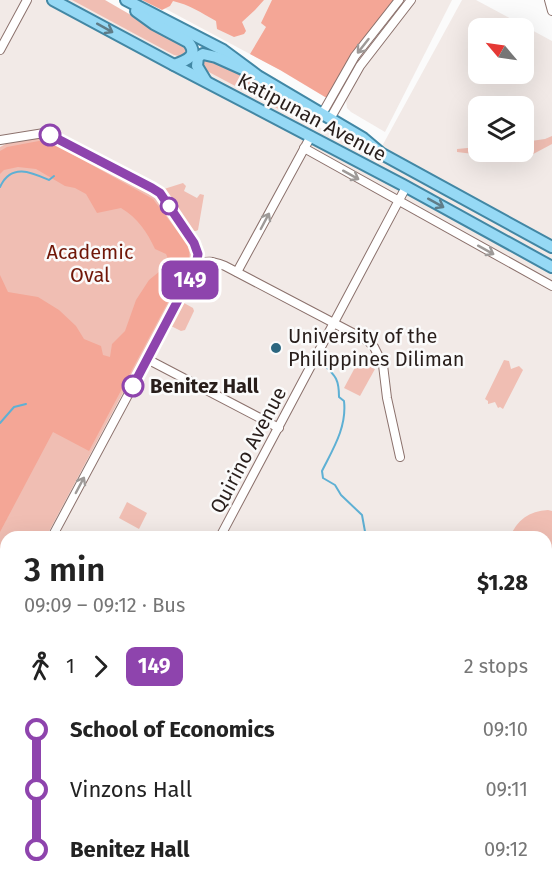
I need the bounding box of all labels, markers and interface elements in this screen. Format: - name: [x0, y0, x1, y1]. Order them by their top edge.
- north arrow: [468, 18, 534, 84]
- map controls: [468, 18, 534, 162]
- one-way arrow: [96, 22, 113, 34]
- one-way arrow: [357, 38, 370, 54]
- street label: Katipunan Avenue: [234, 68, 390, 166]
- button: layers: [468, 96, 534, 162]
- unlabelled marker: [39, 124, 61, 146]
- one-way arrow: [342, 169, 359, 181]
- unlabelled marker: [160, 197, 178, 215]
- one-way arrow: [427, 197, 444, 209]
- one-way arrow: [259, 213, 271, 230]
- park label: Academic Oval: [47, 240, 133, 287]
- one-way arrow: [477, 244, 494, 256]
- line badge: 149: [156, 260, 225, 300]
- text: 149: [174, 267, 206, 293]
- place label: University of the Philippines Diliman: [288, 324, 465, 371]
- marker: University of the Philippines Diliman: [269, 341, 283, 355]
- place label: Benitez Hall: [150, 374, 259, 398]
- marker: Benitez Hall: [122, 375, 144, 397]
- street label: Quirino Avenue: [205, 383, 291, 517]
- one-way arrow: [74, 477, 86, 495]
- text: 3 min: [24, 550, 105, 590]
- text: $1.28: [477, 569, 528, 596]
- text: 09:09 – 09:12 · Bus: [24, 593, 185, 617]
- icon: walk: [24, 650, 57, 683]
- icon: forward: [84, 650, 117, 683]
- text: 149: [138, 653, 171, 679]
- text: 1: [66, 654, 75, 678]
- text: 2 stops: [464, 654, 528, 678]
- text: School of Economics: [70, 716, 275, 743]
- text: 09:10: [483, 717, 528, 741]
- text: Vinzons Hall: [70, 776, 192, 803]
- text: 09:11: [486, 777, 528, 801]
- text: Benitez Hall: [70, 836, 190, 863]
- text: 09:12: [484, 837, 528, 861]

